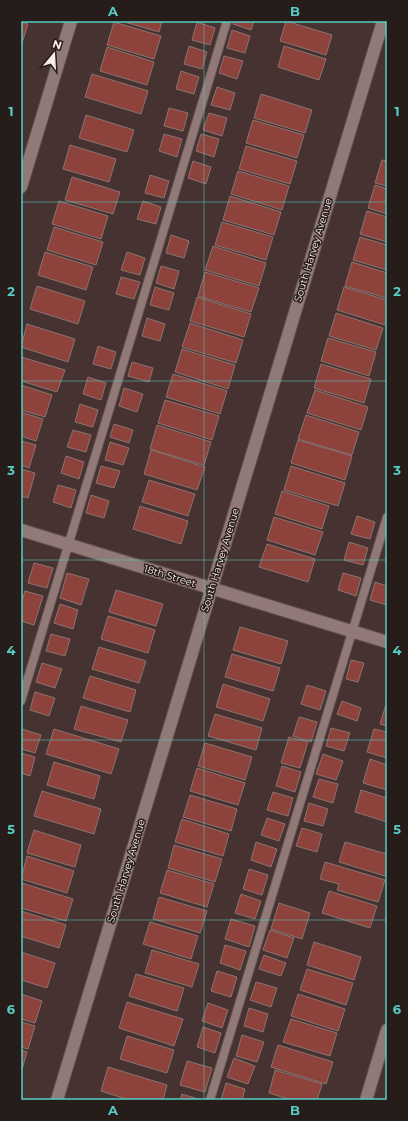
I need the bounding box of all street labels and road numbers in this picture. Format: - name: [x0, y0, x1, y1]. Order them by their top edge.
- street label: South Harvey Avenue: [291, 197, 335, 303]
- street label: South Harvey Avenue: [198, 507, 242, 613]
- street label: 18th Street: [142, 562, 198, 590]
- street label: South Harvey Avenue: [104, 818, 148, 924]

